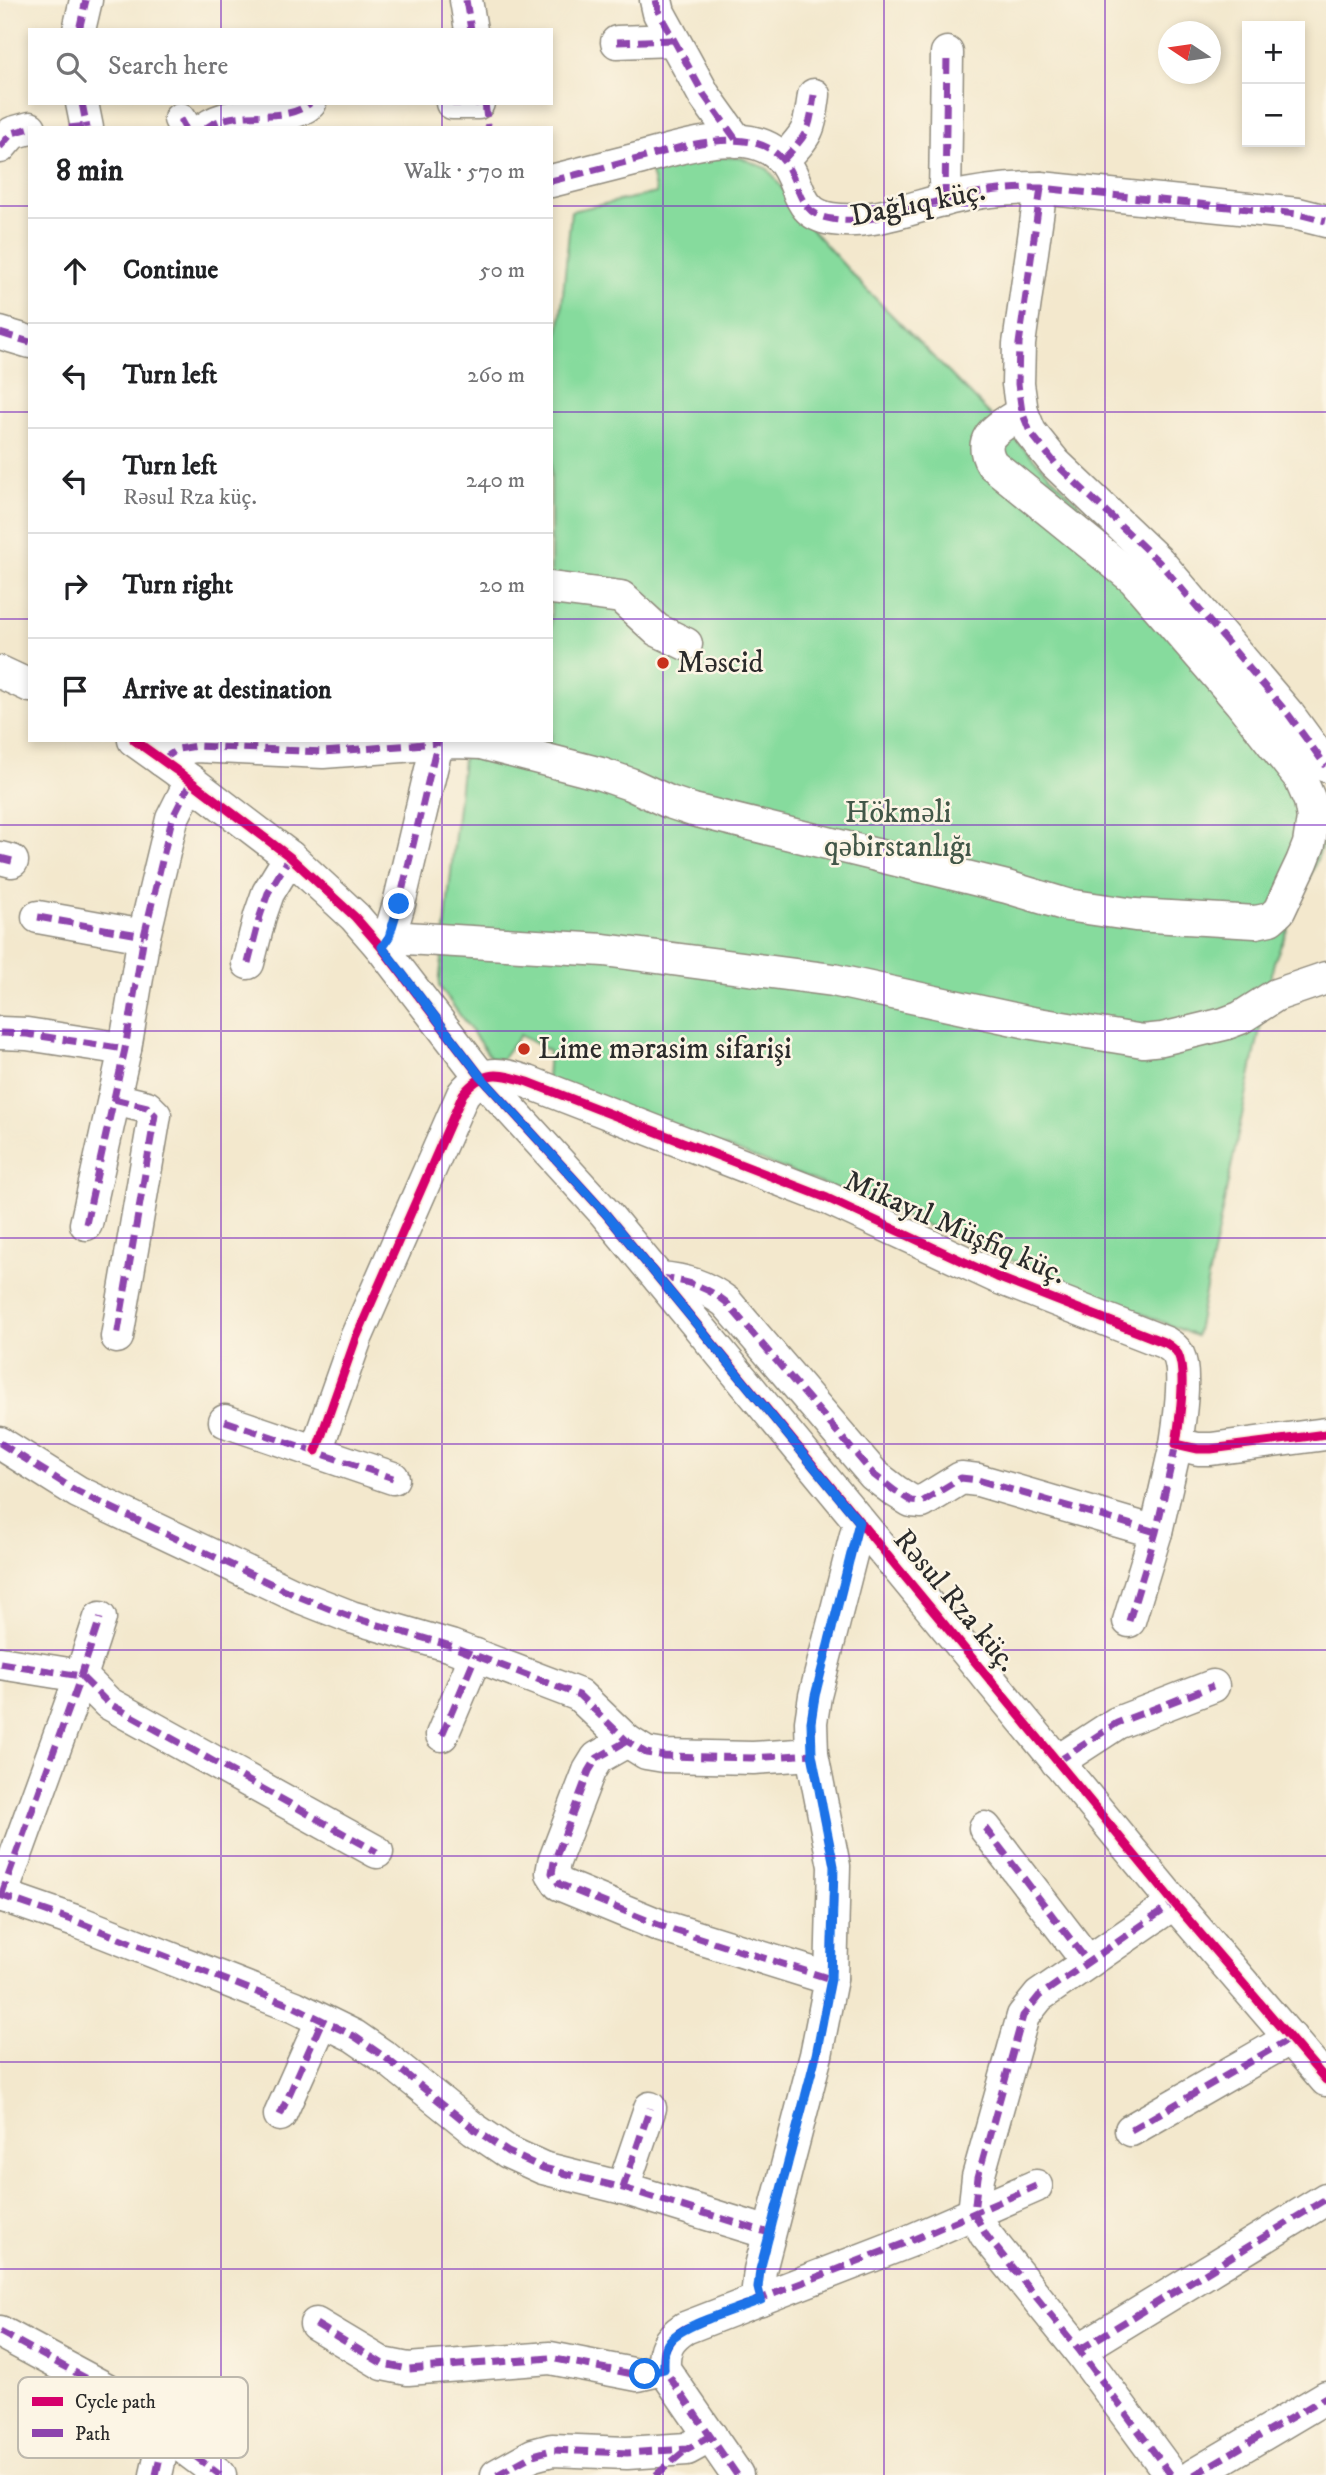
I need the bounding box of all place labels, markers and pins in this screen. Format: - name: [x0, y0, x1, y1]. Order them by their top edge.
- place label: Məscid: [677, 645, 763, 682]
- marker: Məscid: [655, 655, 671, 671]
- place label: Lime mərasim sifarişi: [538, 1031, 792, 1068]
- marker: Lime mərasim sifarişi: [516, 1041, 532, 1057]

